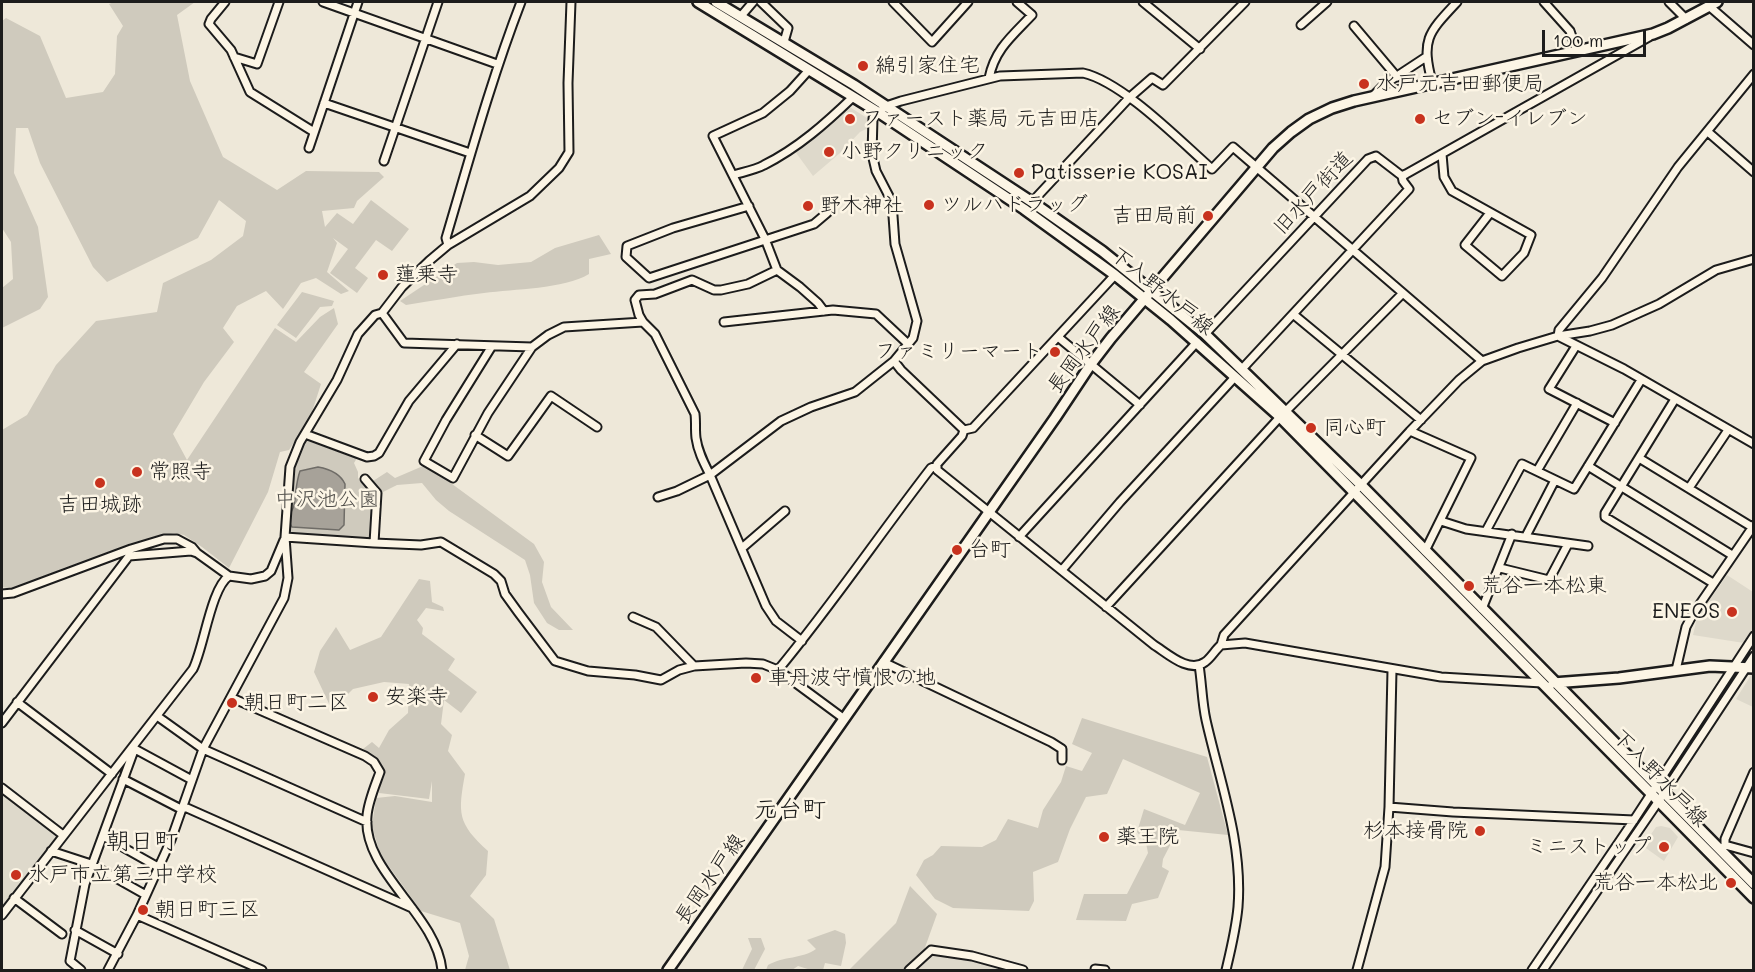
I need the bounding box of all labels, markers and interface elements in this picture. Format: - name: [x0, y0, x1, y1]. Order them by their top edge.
- scale bar: [1545, 18, 1648, 56]
- text: 100 m: [1553, 28, 1603, 52]
- place label: 綿引家住宅: [875, 53, 980, 79]
- marker: 綿引家住宅: [856, 59, 870, 73]
- place label: 水戸元吉田郵便局: [1376, 71, 1544, 97]
- marker: 水戸元吉田郵便局: [1357, 77, 1371, 91]
- place label: ファースト薬局 元吉田店: [862, 106, 1100, 132]
- place label: セブン-イレブン: [1432, 106, 1588, 132]
- marker: ファースト薬局 元吉田店: [843, 112, 857, 126]
- marker: セブン-イレブン: [1413, 112, 1427, 126]
- place label: 小野クリニック: [841, 139, 988, 165]
- marker: 小野クリニック: [822, 145, 836, 159]
- street label: 旧水戸街道: [1268, 146, 1358, 240]
- place label: Patisserie KOSAI: [1031, 160, 1208, 186]
- marker: Patisserie KOSAI: [1012, 166, 1026, 180]
- place label: ツルハドラッグ: [941, 192, 1088, 218]
- place label: 野木神社: [820, 193, 904, 219]
- marker: ツルハドラッグ: [922, 198, 936, 212]
- marker: 野木神社: [801, 199, 815, 213]
- place label: 吉田局前: [1112, 203, 1196, 229]
- marker: 吉田局前: [1201, 209, 1215, 223]
- street label: 下入野水戸線: [1105, 242, 1219, 340]
- place label: 蓮乗寺: [395, 262, 458, 288]
- marker: 蓮乗寺: [376, 268, 390, 282]
- street label: 長岡水戸線: [1042, 299, 1126, 399]
- place label: ファミリーマート: [875, 339, 1043, 365]
- marker: ファミリーマート: [1048, 345, 1062, 359]
- place label: 同心町: [1323, 415, 1386, 441]
- marker: 同心町: [1304, 421, 1318, 435]
- place label: 常照寺: [149, 459, 212, 485]
- marker: 常照寺: [130, 465, 144, 479]
- marker: 吉田城跡: [93, 476, 107, 490]
- park label: 中沢池公園: [275, 487, 379, 513]
- place label: 吉田城跡: [58, 492, 142, 518]
- place label: 台町: [969, 537, 1011, 563]
- marker: 台町: [950, 543, 964, 557]
- place label: 荒谷一本松東: [1481, 573, 1607, 599]
- marker: 荒谷一本松東: [1462, 579, 1476, 593]
- place label: ENEOS: [1652, 599, 1720, 625]
- marker: ENEOS: [1725, 605, 1739, 619]
- place label: 車丹波守憤恨の地: [768, 665, 936, 691]
- marker: 車丹波守憤恨の地: [749, 671, 763, 685]
- place label: 安楽寺: [385, 684, 448, 710]
- place label: 朝日町二区: [244, 690, 349, 716]
- marker: 安楽寺: [366, 690, 380, 704]
- marker: 朝日町二区: [225, 696, 239, 710]
- street label: 下入野水戸線: [1607, 724, 1713, 832]
- district label: 元台町: [754, 796, 826, 824]
- place label: 杉本接骨院: [1363, 818, 1468, 844]
- place label: 薬王院: [1116, 824, 1179, 850]
- marker: 杉本接骨院: [1473, 824, 1487, 838]
- district label: 朝日町: [106, 828, 178, 856]
- street label: 長岡水戸線: [670, 829, 750, 929]
- marker: 薬王院: [1097, 830, 1111, 844]
- place label: ミニストップ: [1526, 834, 1652, 860]
- marker: ミニストップ: [1657, 840, 1671, 854]
- place label: 水戸市立第三中学校: [28, 862, 217, 888]
- marker: 水戸市立第三中学校: [9, 868, 23, 882]
- place label: 荒谷一本松北: [1593, 870, 1719, 896]
- marker: 荒谷一本松北: [1724, 876, 1738, 890]
- place label: 朝日町三区: [155, 897, 260, 923]
- marker: 朝日町三区: [136, 903, 150, 917]

